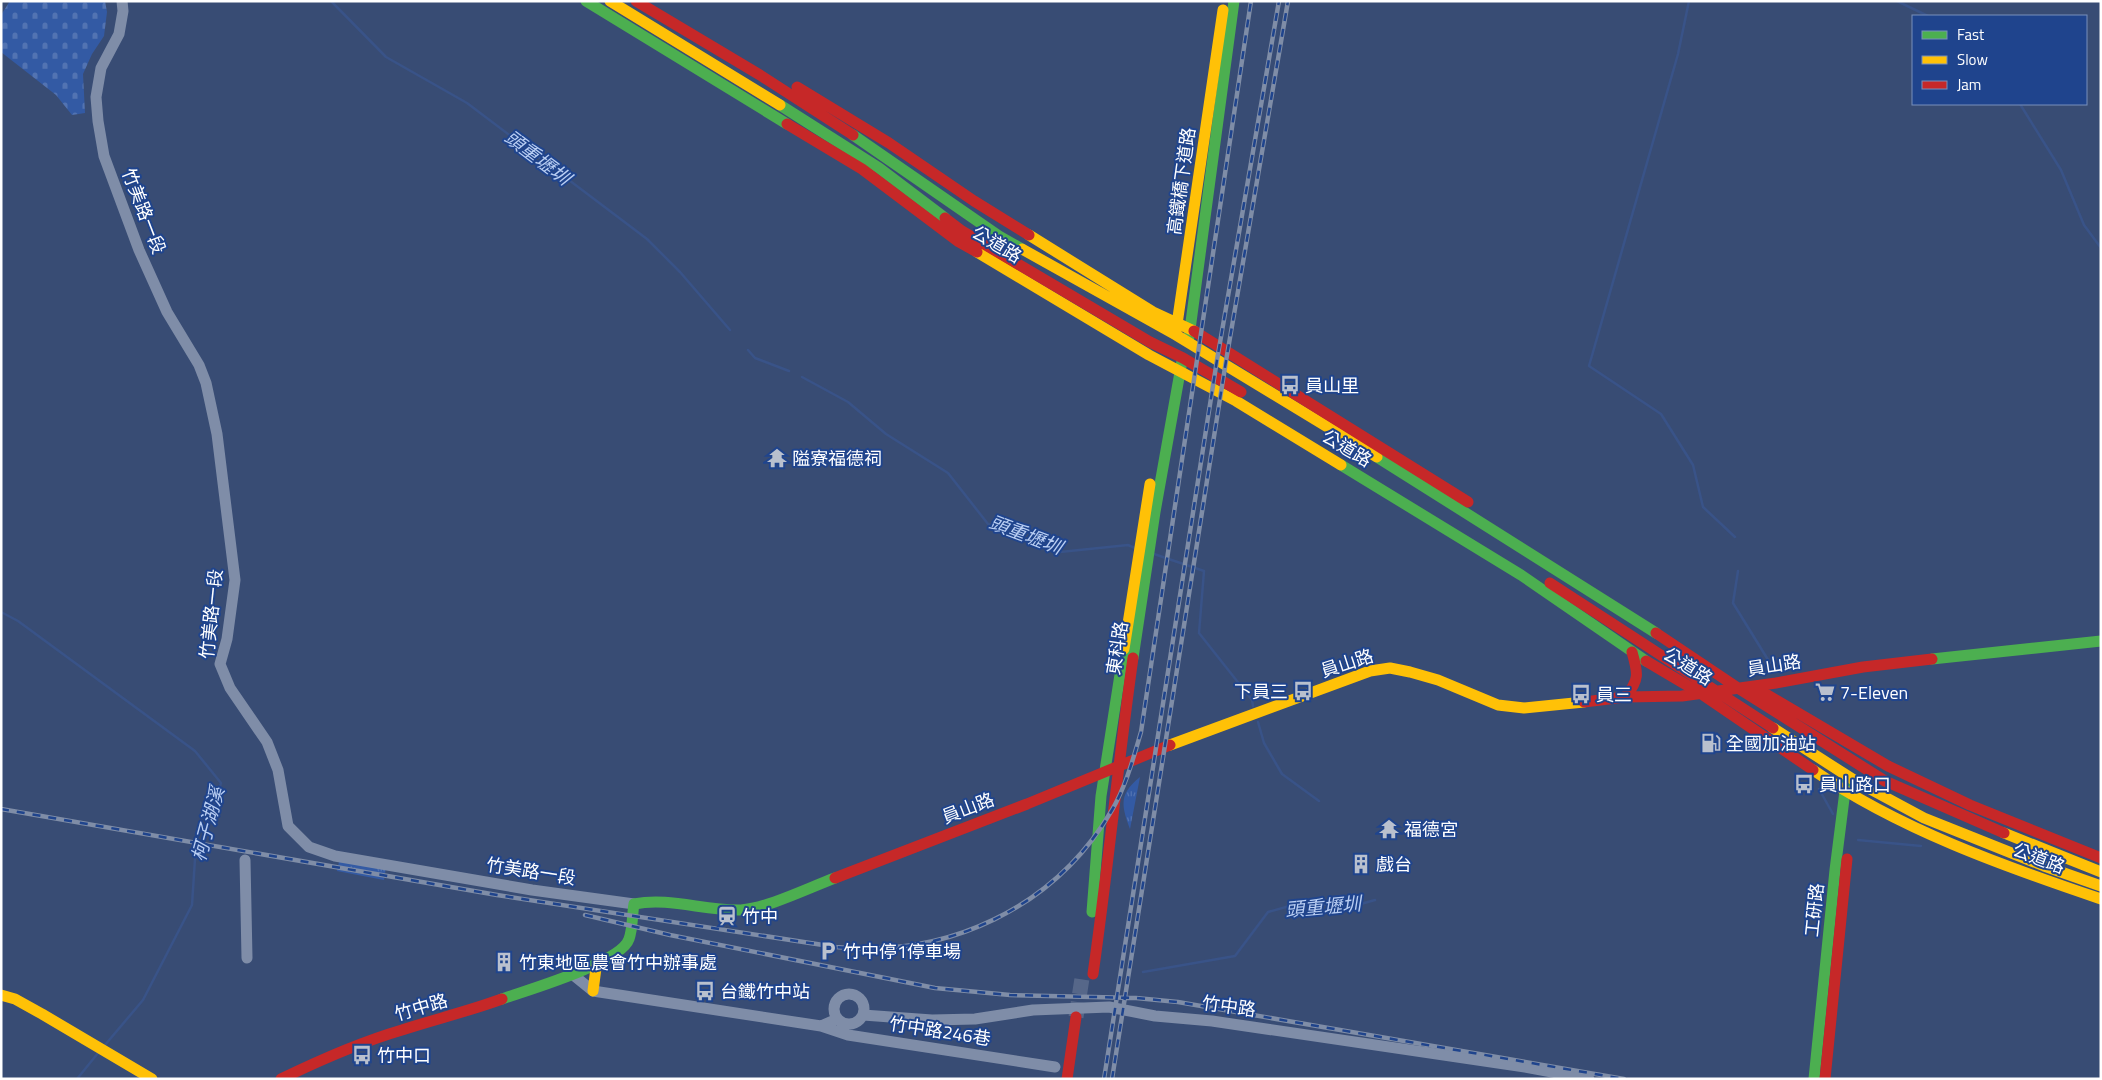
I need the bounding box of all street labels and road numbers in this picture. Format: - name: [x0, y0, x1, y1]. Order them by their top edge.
- street label: 高鐵橋下道路: [1160, 126, 1202, 236]
- street label: 竹美路一段: [115, 164, 173, 258]
- street label: 公道路: [967, 219, 1027, 269]
- street label: 公道路: [1317, 423, 1377, 473]
- street label: 竹美路一段: [193, 568, 229, 660]
- street label: 東科路: [1099, 619, 1135, 677]
- street label: 公道路: [1658, 640, 1718, 692]
- street label: 員山路: [1317, 642, 1377, 684]
- street label: 員山路: [1745, 647, 1803, 683]
- street label: 員山路: [938, 786, 998, 830]
- street label: 公道路: [2009, 836, 2069, 880]
- street label: 竹美路一段: [484, 851, 578, 891]
- street label: 工研路: [1798, 882, 1830, 938]
- street label: 竹中路: [391, 987, 451, 1027]
- street label: 竹中路: [1200, 989, 1258, 1023]
- street label: 竹中路246巷: [887, 1010, 993, 1052]

